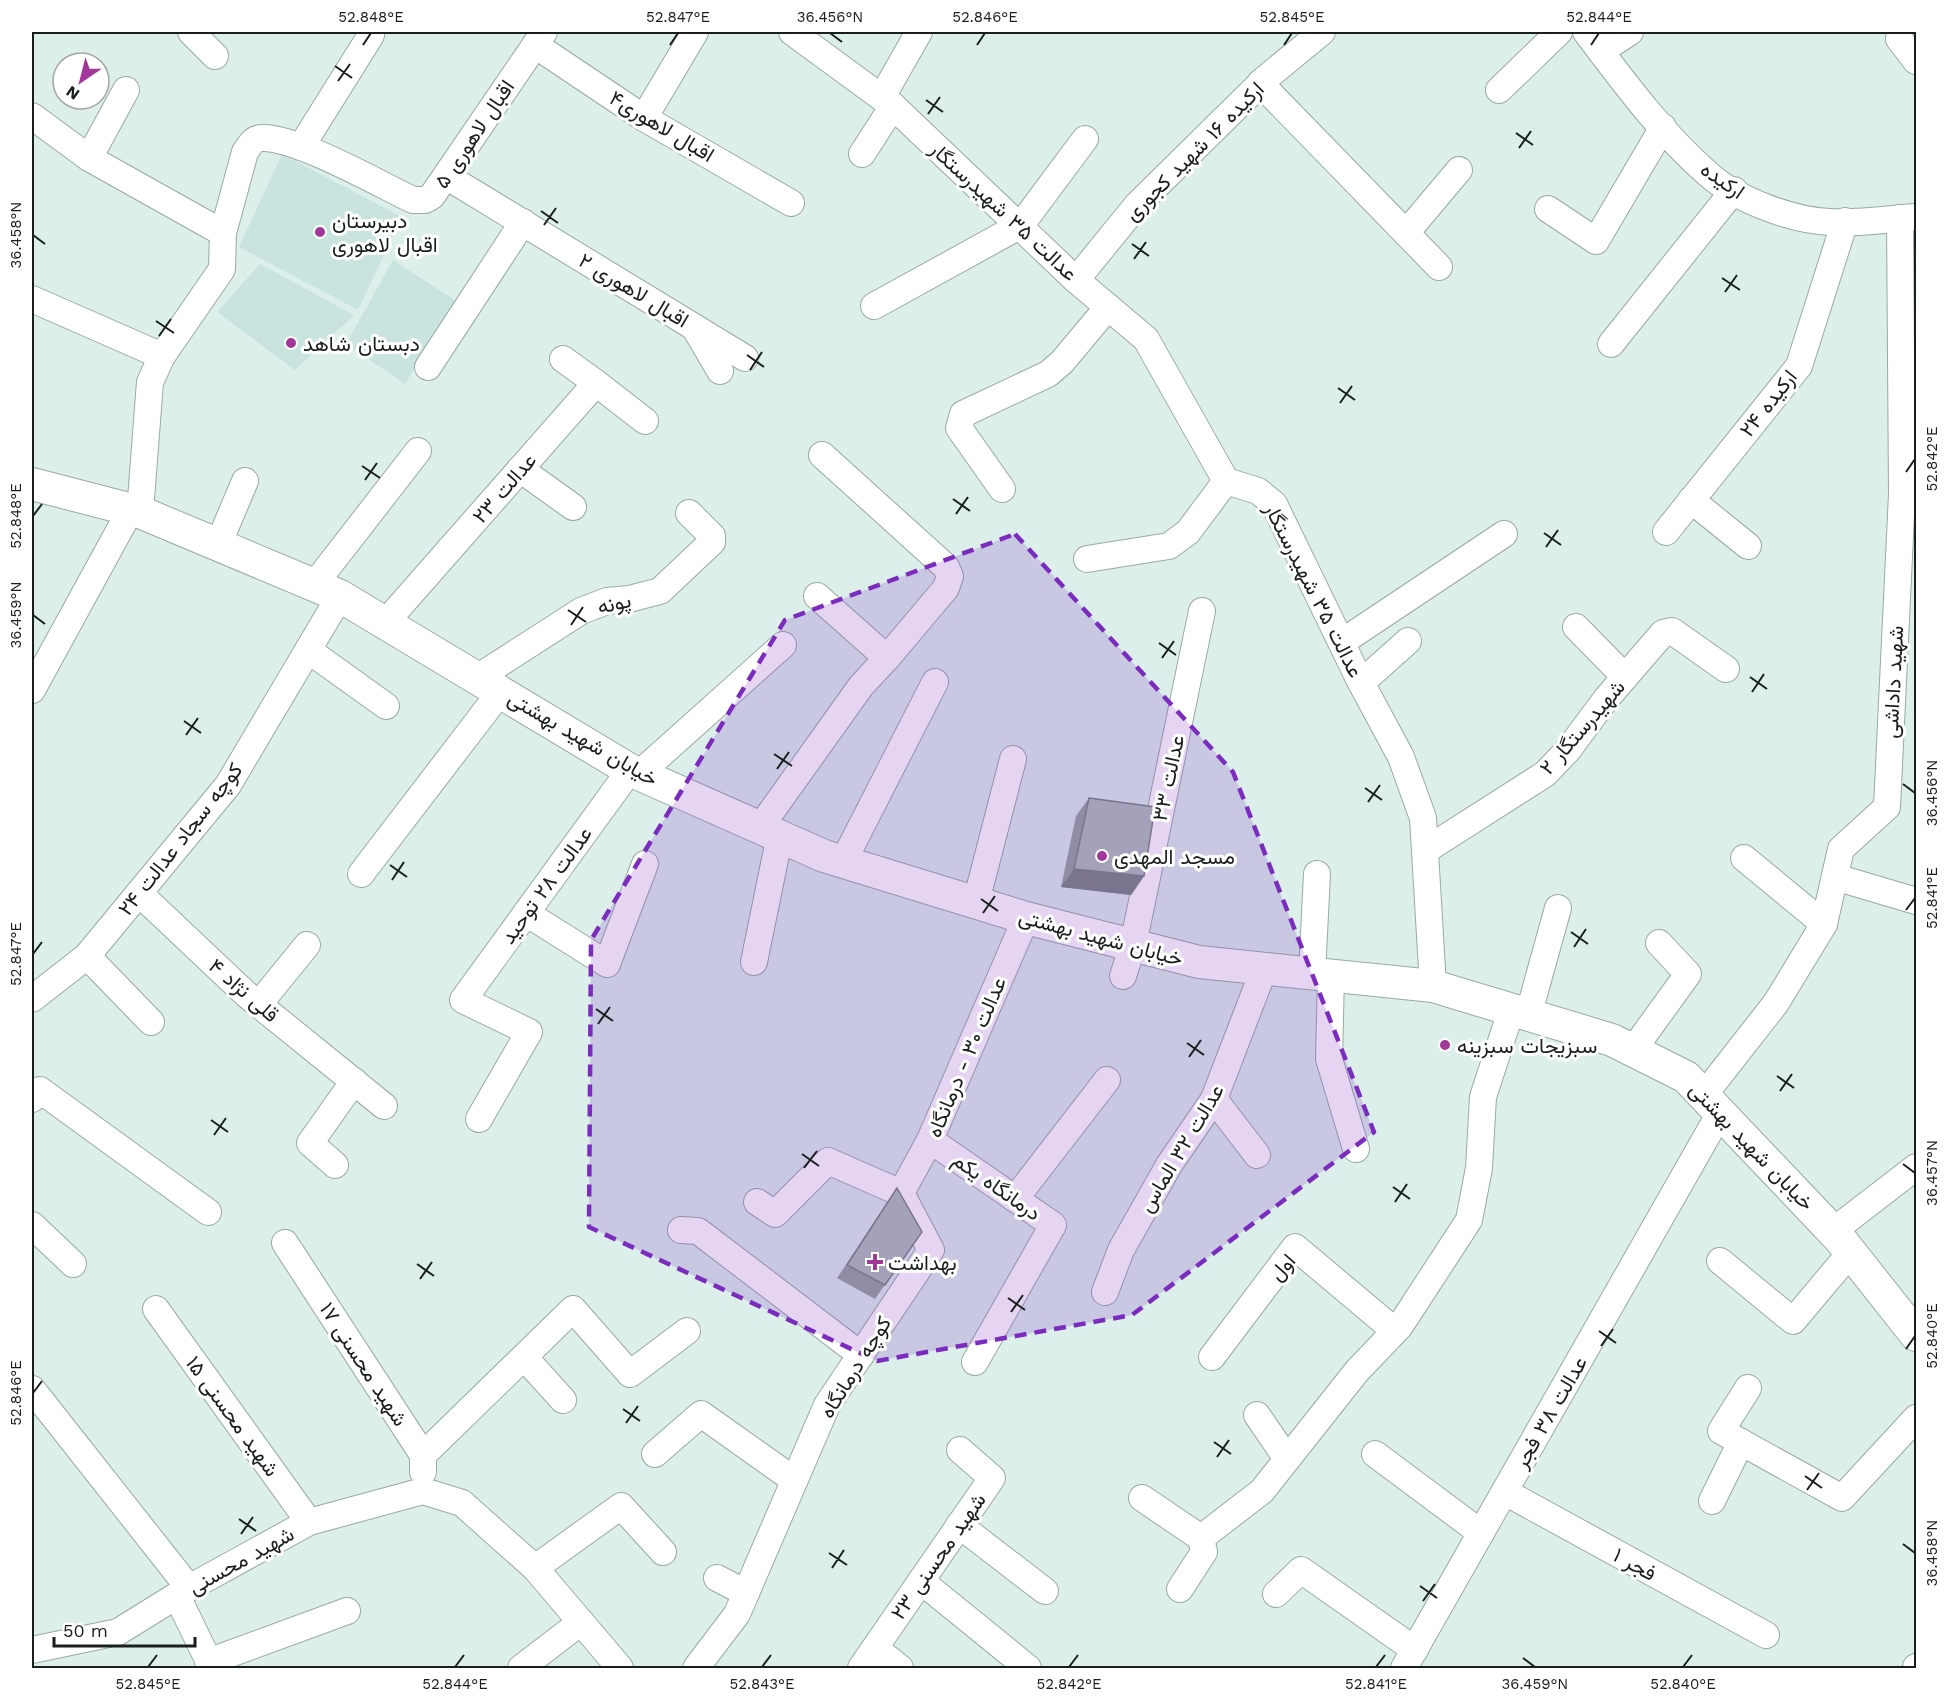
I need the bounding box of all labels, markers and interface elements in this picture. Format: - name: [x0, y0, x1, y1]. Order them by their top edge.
- text: 52.848°E: [338, 8, 404, 26]
- text: 52.847°E: [646, 8, 710, 26]
- text: 36.456°N: [797, 8, 863, 26]
- text: 52.846°E: [952, 8, 1018, 26]
- text: 52.845°E: [1259, 8, 1325, 26]
- text: 52.844°E: [1566, 8, 1632, 26]
- north arrow: [51, 51, 111, 111]
- street label: اقبال لاهوری ۵: [429, 75, 520, 193]
- street label: ارکیده ۱۶ شهید کجوری: [1119, 76, 1270, 227]
- text: N: [62, 82, 83, 104]
- street label: اقبال لاهوری۴: [605, 85, 719, 168]
- street label: عدالت ۳۵ شهیدرستگار: [924, 136, 1083, 287]
- street label: ارکیده: [1696, 156, 1750, 205]
- text: 36.458°N: [7, 202, 25, 268]
- place label: دبیرستان اقبال لاهوری: [332, 208, 438, 258]
- marker: دبیرستان اقبال لاهوری: [313, 225, 327, 239]
- street label: اقبال لاهوری ۲: [574, 247, 694, 333]
- place label: دبستان شاهد: [303, 331, 420, 356]
- marker: دبستان شاهد: [284, 336, 298, 350]
- street label: ارکیده ۲۴: [1734, 365, 1803, 442]
- text: 52.842°E: [1923, 426, 1941, 492]
- street label: عدالت ۲۳: [467, 448, 541, 528]
- text: 52.848°E: [7, 483, 25, 549]
- street label: عدالت ۳۵ شهیدرستگار: [1258, 498, 1369, 682]
- text: 36.459°N: [7, 582, 25, 648]
- street label: پونه: [595, 587, 634, 621]
- street label: شهید داداشی: [1878, 625, 1909, 739]
- street label: شهیدرستگار ۲: [1534, 674, 1631, 780]
- street label: خیابان شهید بهشتی: [503, 685, 662, 792]
- street label: عدالت ۳۳: [1147, 733, 1189, 823]
- street label: کوچه سجاد عدالت ۲۴: [113, 758, 249, 922]
- text: 36.456°N: [1923, 760, 1941, 826]
- street label: عدالت ۲۸ توحید: [495, 821, 598, 949]
- place label: مسجد المهدی: [1114, 844, 1235, 870]
- marker: مسجد المهدی: [1095, 849, 1109, 863]
- text: 52.841°E: [1923, 867, 1941, 929]
- street label: خیابان شهید بهشتی: [1016, 903, 1186, 972]
- text: 52.847°E: [7, 922, 25, 986]
- street label: قلی نژاد ۴: [203, 953, 284, 1028]
- street label: عدالت ۳۰ - درمانگاه: [921, 973, 1012, 1141]
- place label: سبزیجات سبزینه: [1457, 1033, 1597, 1059]
- marker: سبزیجات سبزینه: [1438, 1038, 1452, 1052]
- street label: خیابان شهید بهشتی: [1684, 1077, 1820, 1216]
- street label: عدالت ۳۲ الماس: [1133, 1079, 1229, 1217]
- text: 36.457°N: [1923, 1140, 1941, 1206]
- street label: درمانگاه یکم: [947, 1146, 1046, 1227]
- street label: اول: [1263, 1248, 1301, 1286]
- place label: بهداشت: [888, 1250, 957, 1276]
- marker: بهداشت: [866, 1253, 884, 1271]
- street label: شهید محسنی ۱۷: [314, 1297, 413, 1431]
- text: 52.840°E: [1923, 1303, 1941, 1369]
- street label: کوچه درمانگاه: [814, 1312, 898, 1423]
- street label: شهید محسنی ۱۵: [180, 1351, 285, 1482]
- street label: عدالت ۳۸ فجر: [1507, 1352, 1593, 1474]
- text: 52.846°E: [7, 1360, 25, 1426]
- street label: شهید محسنی ۲۳: [885, 1488, 992, 1625]
- text: 36.458°N: [1923, 1520, 1941, 1586]
- street label: شهید محسنی: [184, 1521, 299, 1600]
- street label: فجر ۱: [1609, 1542, 1661, 1587]
- scale bar: [54, 1610, 195, 1648]
- text: 50 m: [63, 1620, 108, 1641]
- text: 52.845°E: [115, 1675, 181, 1693]
- text: 52.844°E: [422, 1675, 488, 1693]
- text: 52.843°E: [729, 1675, 795, 1693]
- text: 52.842°E: [1036, 1675, 1102, 1693]
- text: 52.841°E: [1345, 1675, 1407, 1693]
- text: 36.459°N: [1502, 1675, 1568, 1693]
- text: 52.840°E: [1650, 1675, 1716, 1693]

